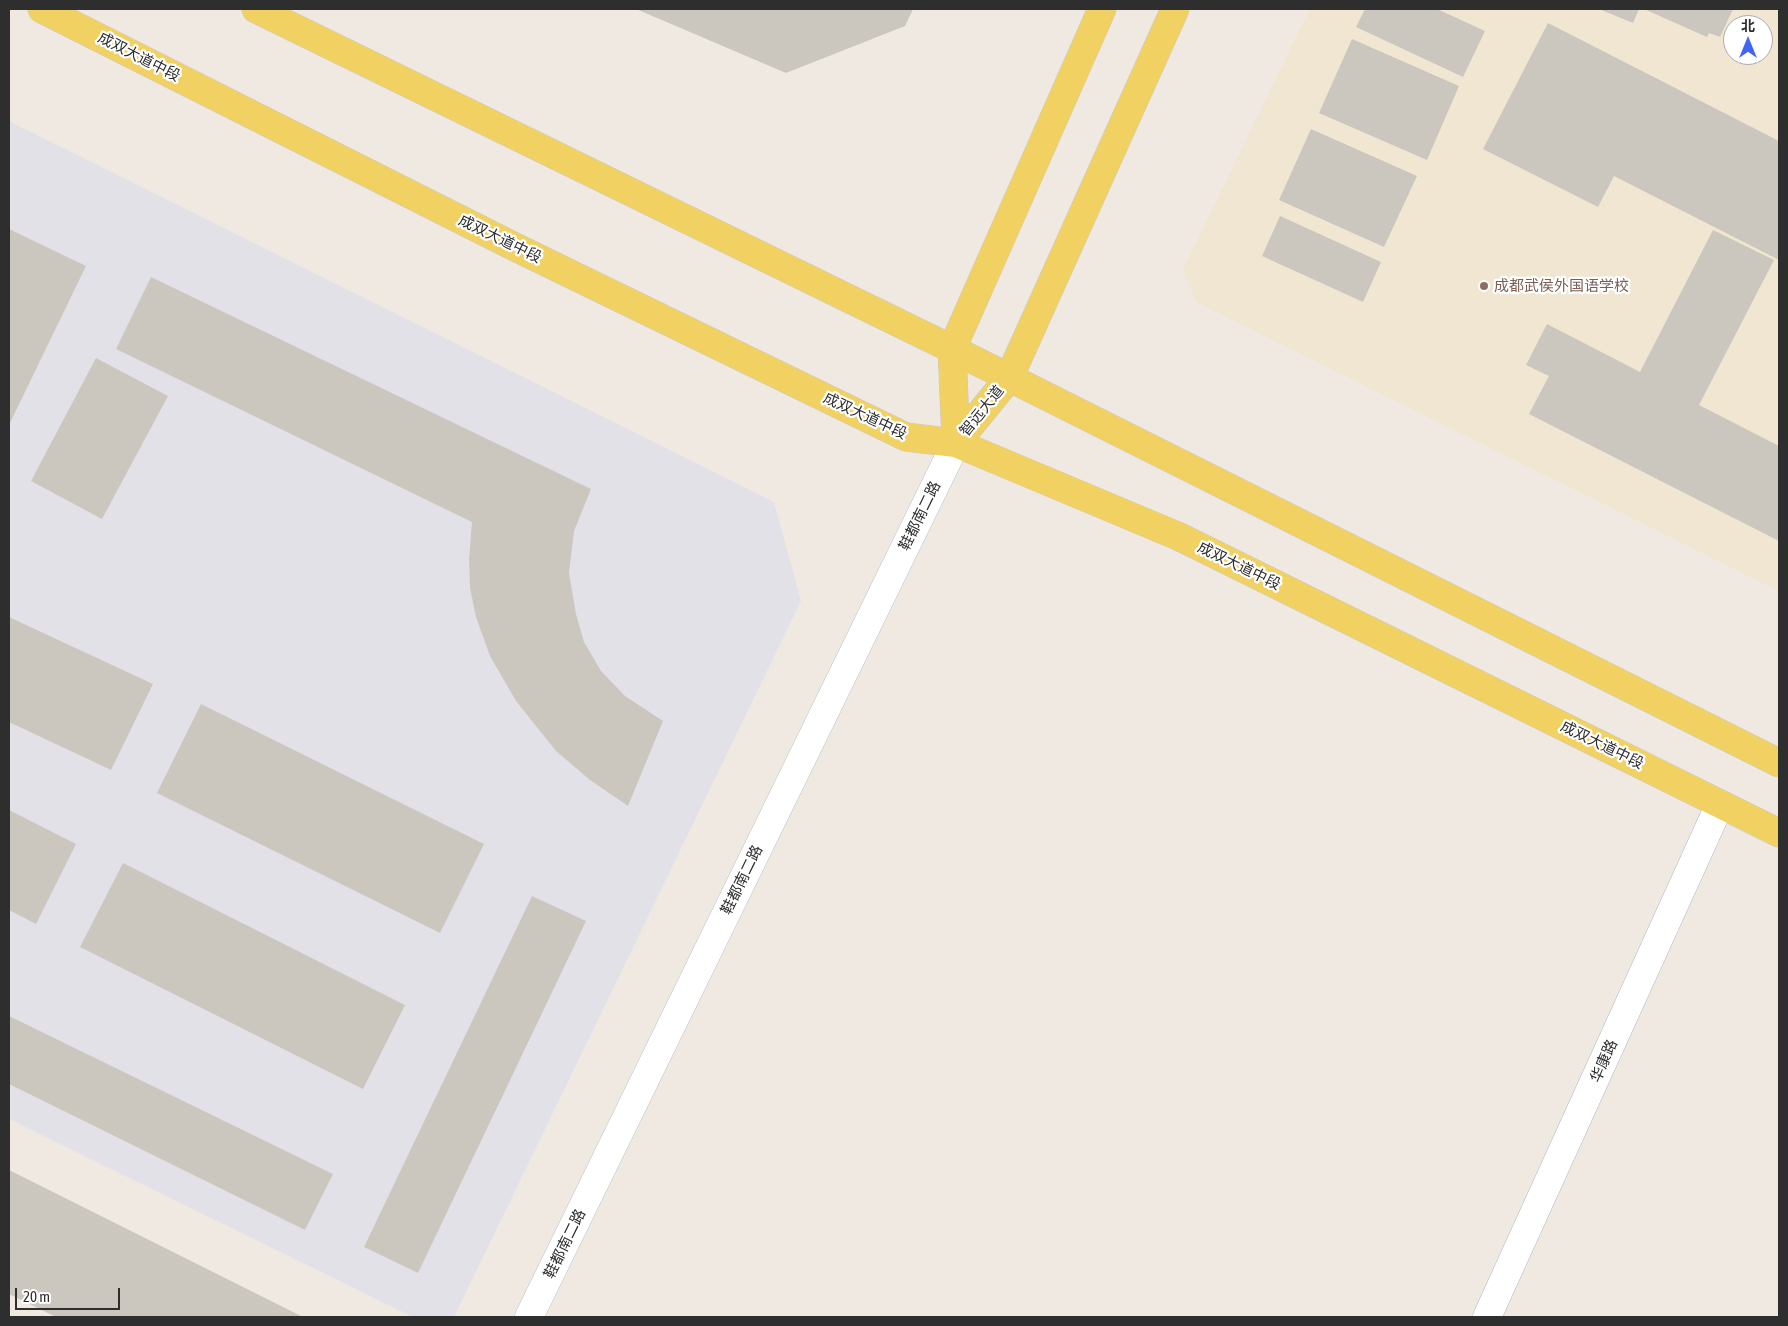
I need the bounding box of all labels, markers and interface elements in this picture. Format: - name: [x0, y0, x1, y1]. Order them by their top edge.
- north arrow: [1723, 15, 1773, 65]
- text: 北: [1741, 18, 1755, 34]
- street label: 成双大道中段: [95, 29, 183, 85]
- street label: 成双大道中段: [456, 211, 544, 267]
- place label: 成都武侯外国语学校: [1494, 277, 1629, 295]
- marker: 成都武侯外国语学校: [1478, 280, 1490, 292]
- street label: 智远大道: [956, 382, 1008, 440]
- street label: 成双大道中段: [820, 389, 910, 443]
- street label: 鞋都南二路: [895, 478, 945, 554]
- street label: 成双大道中段: [1195, 538, 1283, 594]
- street label: 成双大道中段: [1558, 717, 1646, 773]
- street label: 鞋都南二路: [717, 842, 767, 918]
- street label: 华康路: [1587, 1037, 1621, 1085]
- street label: 鞋都南二路: [540, 1206, 590, 1282]
- scale bar: [18, 1278, 122, 1310]
- text: 20 m: [23, 1288, 50, 1305]

